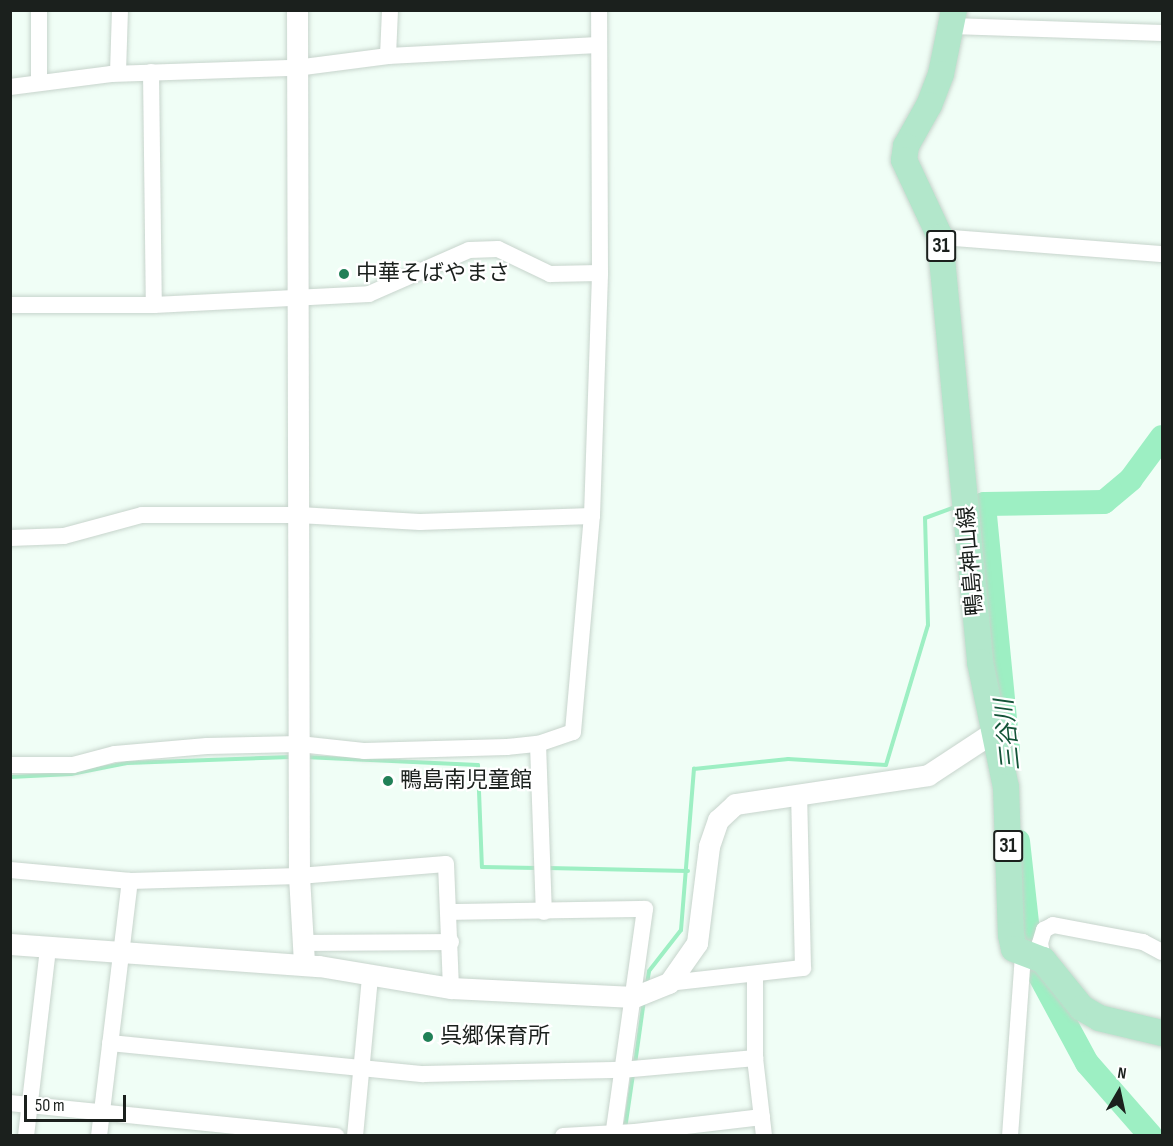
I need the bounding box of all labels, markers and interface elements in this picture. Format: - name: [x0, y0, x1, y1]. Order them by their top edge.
- road number: 31: [926, 228, 956, 264]
- place label: 中華そばやまさ: [356, 261, 510, 287]
- marker: 中華そばやまさ: [337, 267, 351, 281]
- street label: 鴨島神山線: [953, 505, 989, 617]
- water label: 三谷川: [990, 698, 1026, 772]
- place label: 鴨島南児童館: [400, 768, 532, 794]
- marker: 鴨島南児童館: [381, 774, 395, 788]
- road number: 31: [993, 828, 1023, 864]
- place label: 呉郷保育所: [440, 1024, 550, 1050]
- marker: 呉郷保育所: [421, 1030, 435, 1044]
- north arrow: [1089, 1062, 1149, 1122]
- text: N: [1116, 1064, 1128, 1084]
- scale bar: [27, 1083, 129, 1121]
- text: 50 m: [35, 1095, 65, 1116]

